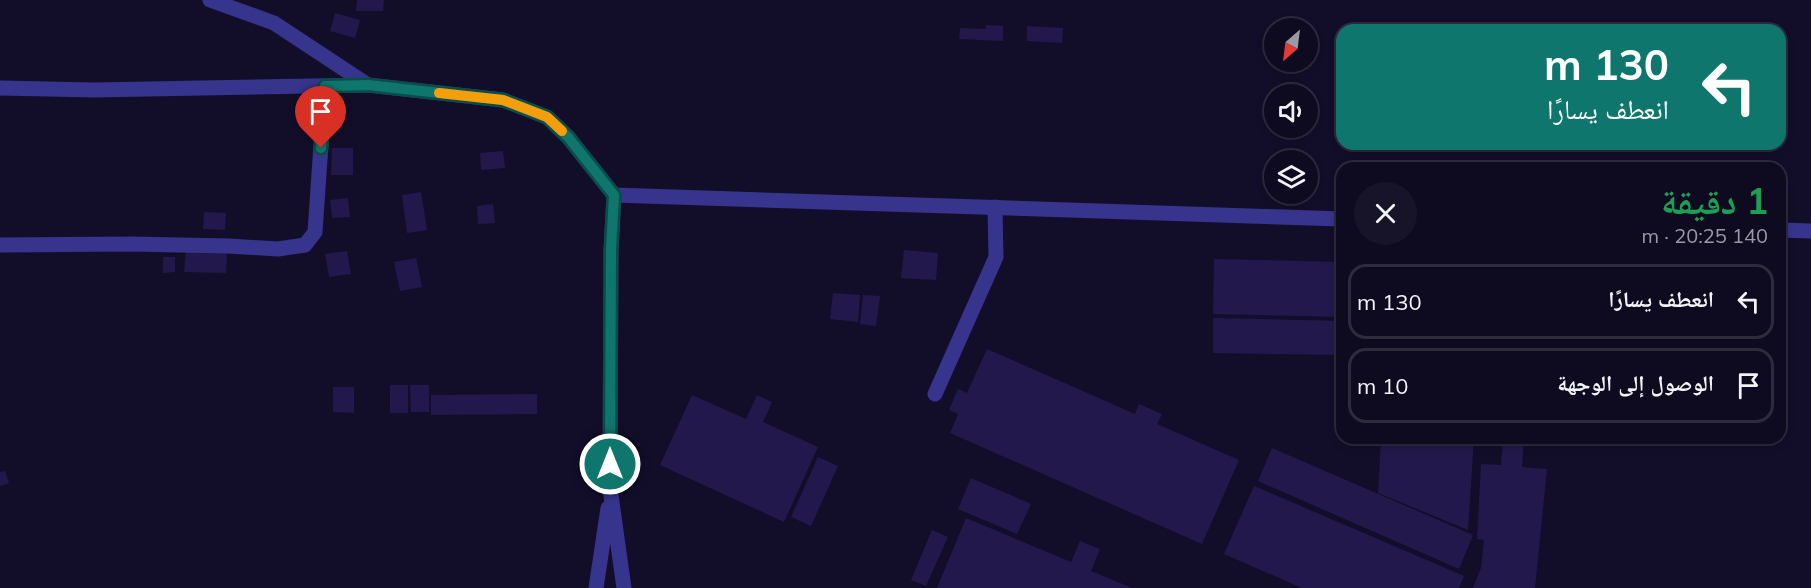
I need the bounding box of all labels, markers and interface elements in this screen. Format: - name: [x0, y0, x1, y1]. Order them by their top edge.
- north arrow: [1264, 18, 1318, 72]
- map controls: [1264, 18, 1318, 204]
- text: 130 m: [1544, 38, 1669, 91]
- icon: left: [1690, 48, 1768, 126]
- button: sound: [1264, 84, 1318, 138]
- pin: [295, 86, 346, 148]
- text: انعطف يسارًا: [1547, 92, 1669, 126]
- icon: arrive: [304, 95, 337, 128]
- button: layers: [1264, 150, 1318, 204]
- text: 1 دقيقة: [1661, 178, 1768, 223]
- button: close: [1354, 182, 1417, 245]
- text: 140 m · 20:25: [1642, 223, 1768, 248]
- text: انعطف يسارًا: [1608, 285, 1714, 313]
- icon: left: [1732, 285, 1765, 318]
- text: 130 m: [1357, 288, 1422, 316]
- text: الوصول إلى الوجهة: [1557, 369, 1714, 397]
- icon: arrive: [1732, 369, 1765, 402]
- text: 10 m: [1357, 372, 1408, 400]
- position arrow: [578, 432, 642, 496]

